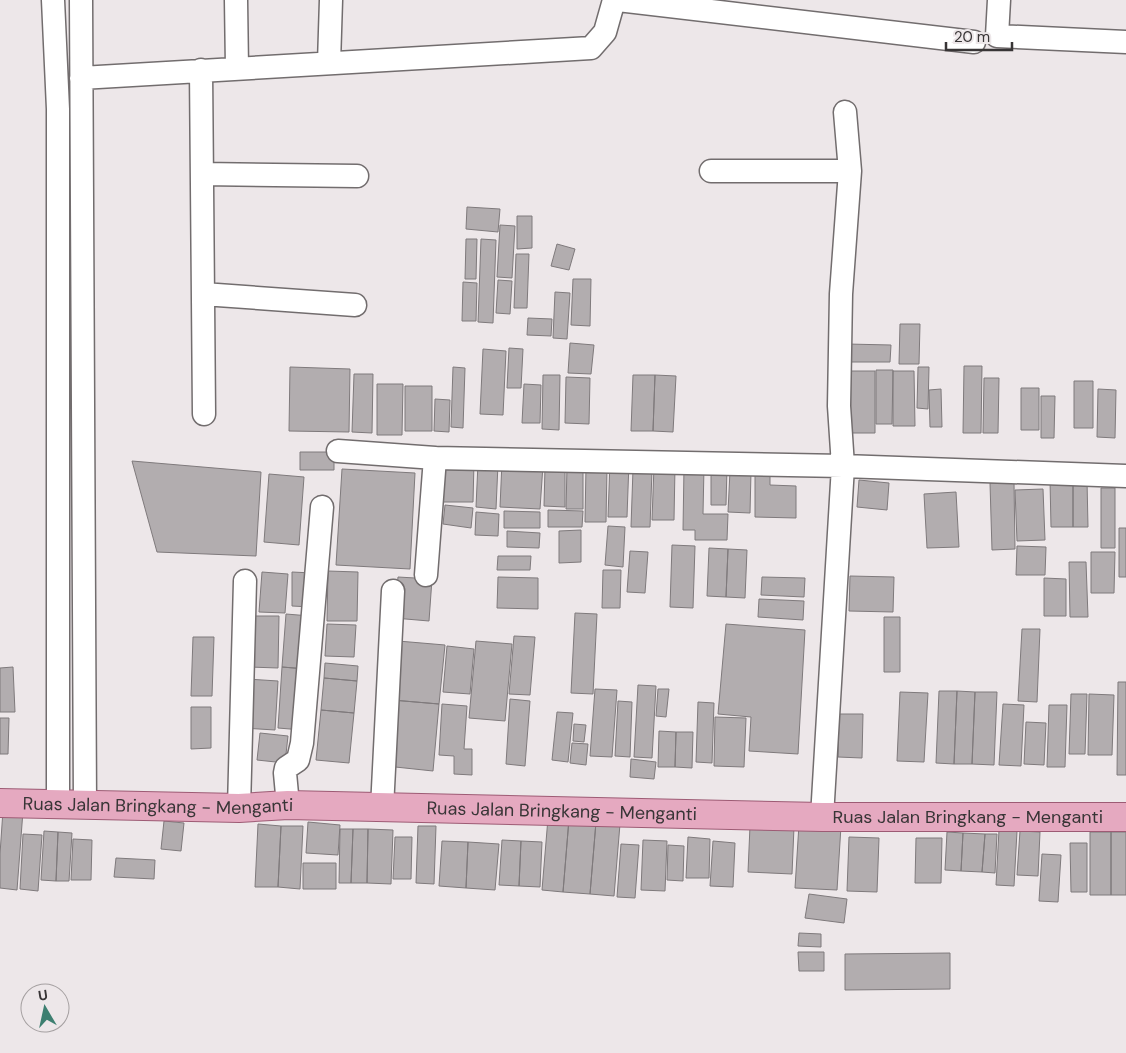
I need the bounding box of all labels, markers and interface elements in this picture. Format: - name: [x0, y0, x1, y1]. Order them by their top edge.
- scale bar: [946, 20, 1012, 52]
- text: 20 m: [954, 27, 990, 47]
- street label: Ruas Jalan Bringkang - Menganti: [22, 791, 293, 820]
- street label: Ruas Jalan Bringkang - Menganti: [426, 796, 697, 826]
- street label: Ruas Jalan Bringkang - Menganti: [832, 805, 1103, 829]
- north arrow: [20, 983, 70, 1033]
- text: U: [37, 986, 49, 1005]

